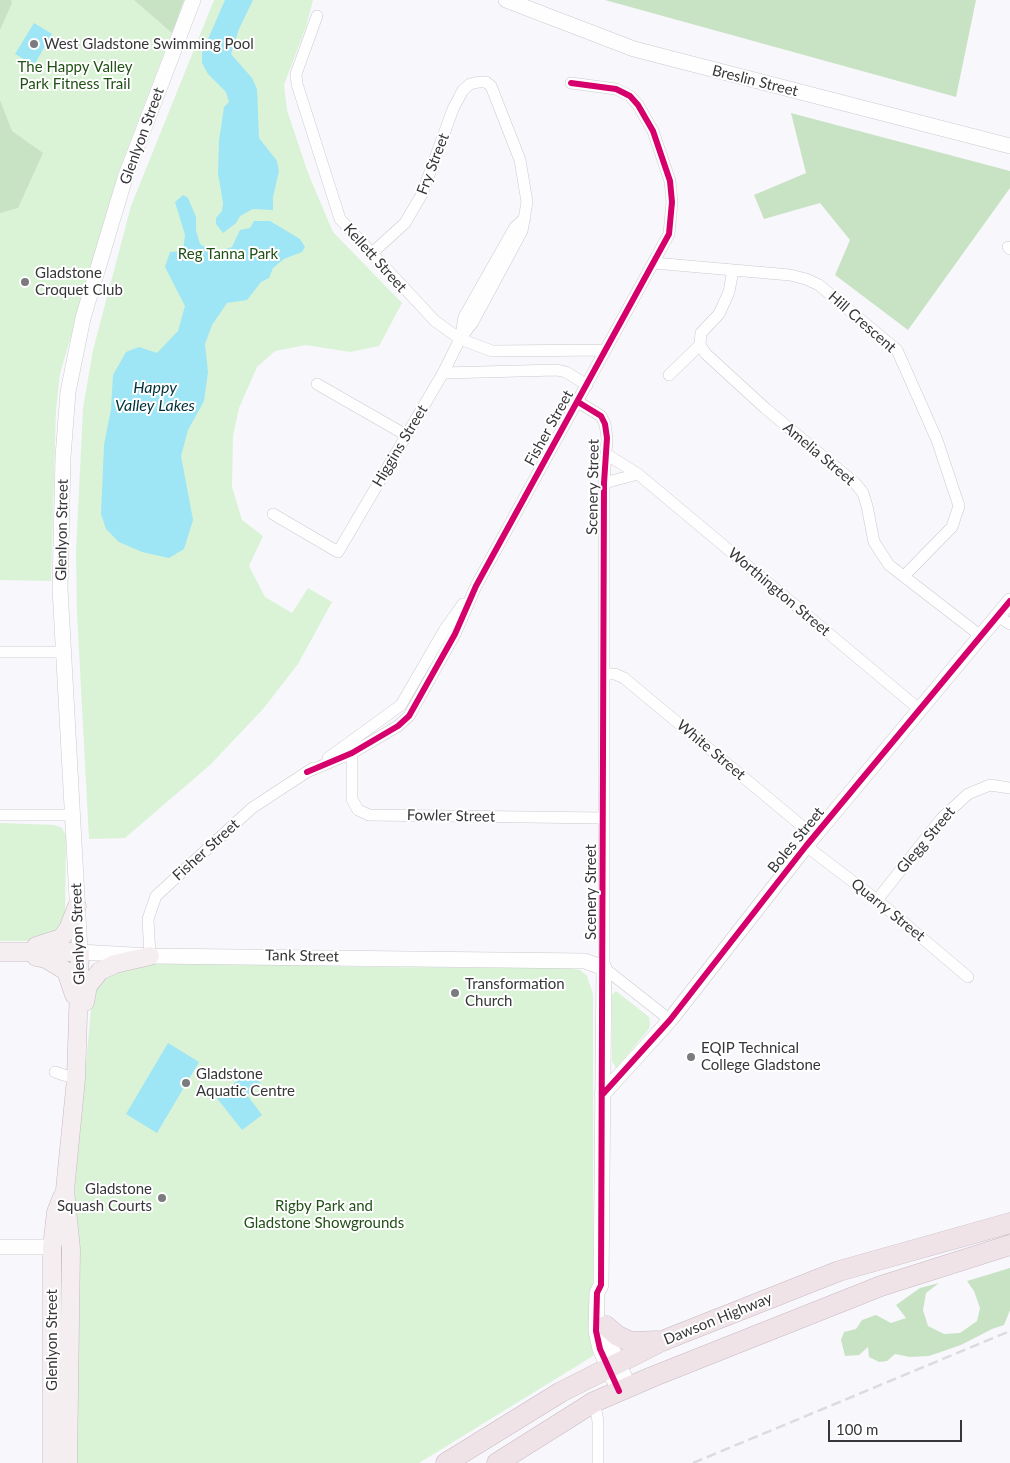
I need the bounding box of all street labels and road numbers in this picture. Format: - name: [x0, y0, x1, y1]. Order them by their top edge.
- street label: Breslin Street: [710, 62, 800, 100]
- street label: Glenlyon Street: [116, 85, 168, 187]
- street label: Fry Street: [413, 131, 453, 197]
- street label: Kellett Street: [340, 220, 410, 296]
- street label: Hill Crescent: [824, 288, 900, 356]
- street label: Fisher Street: [521, 387, 577, 469]
- street label: Higgins Street: [369, 402, 431, 490]
- street label: Amelia Street: [779, 419, 859, 489]
- street label: Scenery Street: [583, 439, 603, 535]
- street label: Glenlyon Street: [52, 479, 72, 581]
- street label: Worthington Street: [724, 544, 834, 640]
- street label: White Street: [673, 716, 749, 784]
- street label: Boles Street: [764, 803, 828, 877]
- street label: Glegg Street: [893, 803, 959, 877]
- street label: Fowler Street: [407, 806, 495, 826]
- street label: Fisher Street: [169, 815, 243, 885]
- street label: Scenery Street: [582, 844, 600, 940]
- street label: Quarry Street: [847, 875, 929, 945]
- street label: Glenlyon Street: [67, 883, 89, 985]
- street label: Tank Street: [265, 946, 339, 966]
- street label: Glenlyon Street: [43, 1289, 61, 1391]
- street label: Dawson Highway: [661, 1289, 775, 1349]

